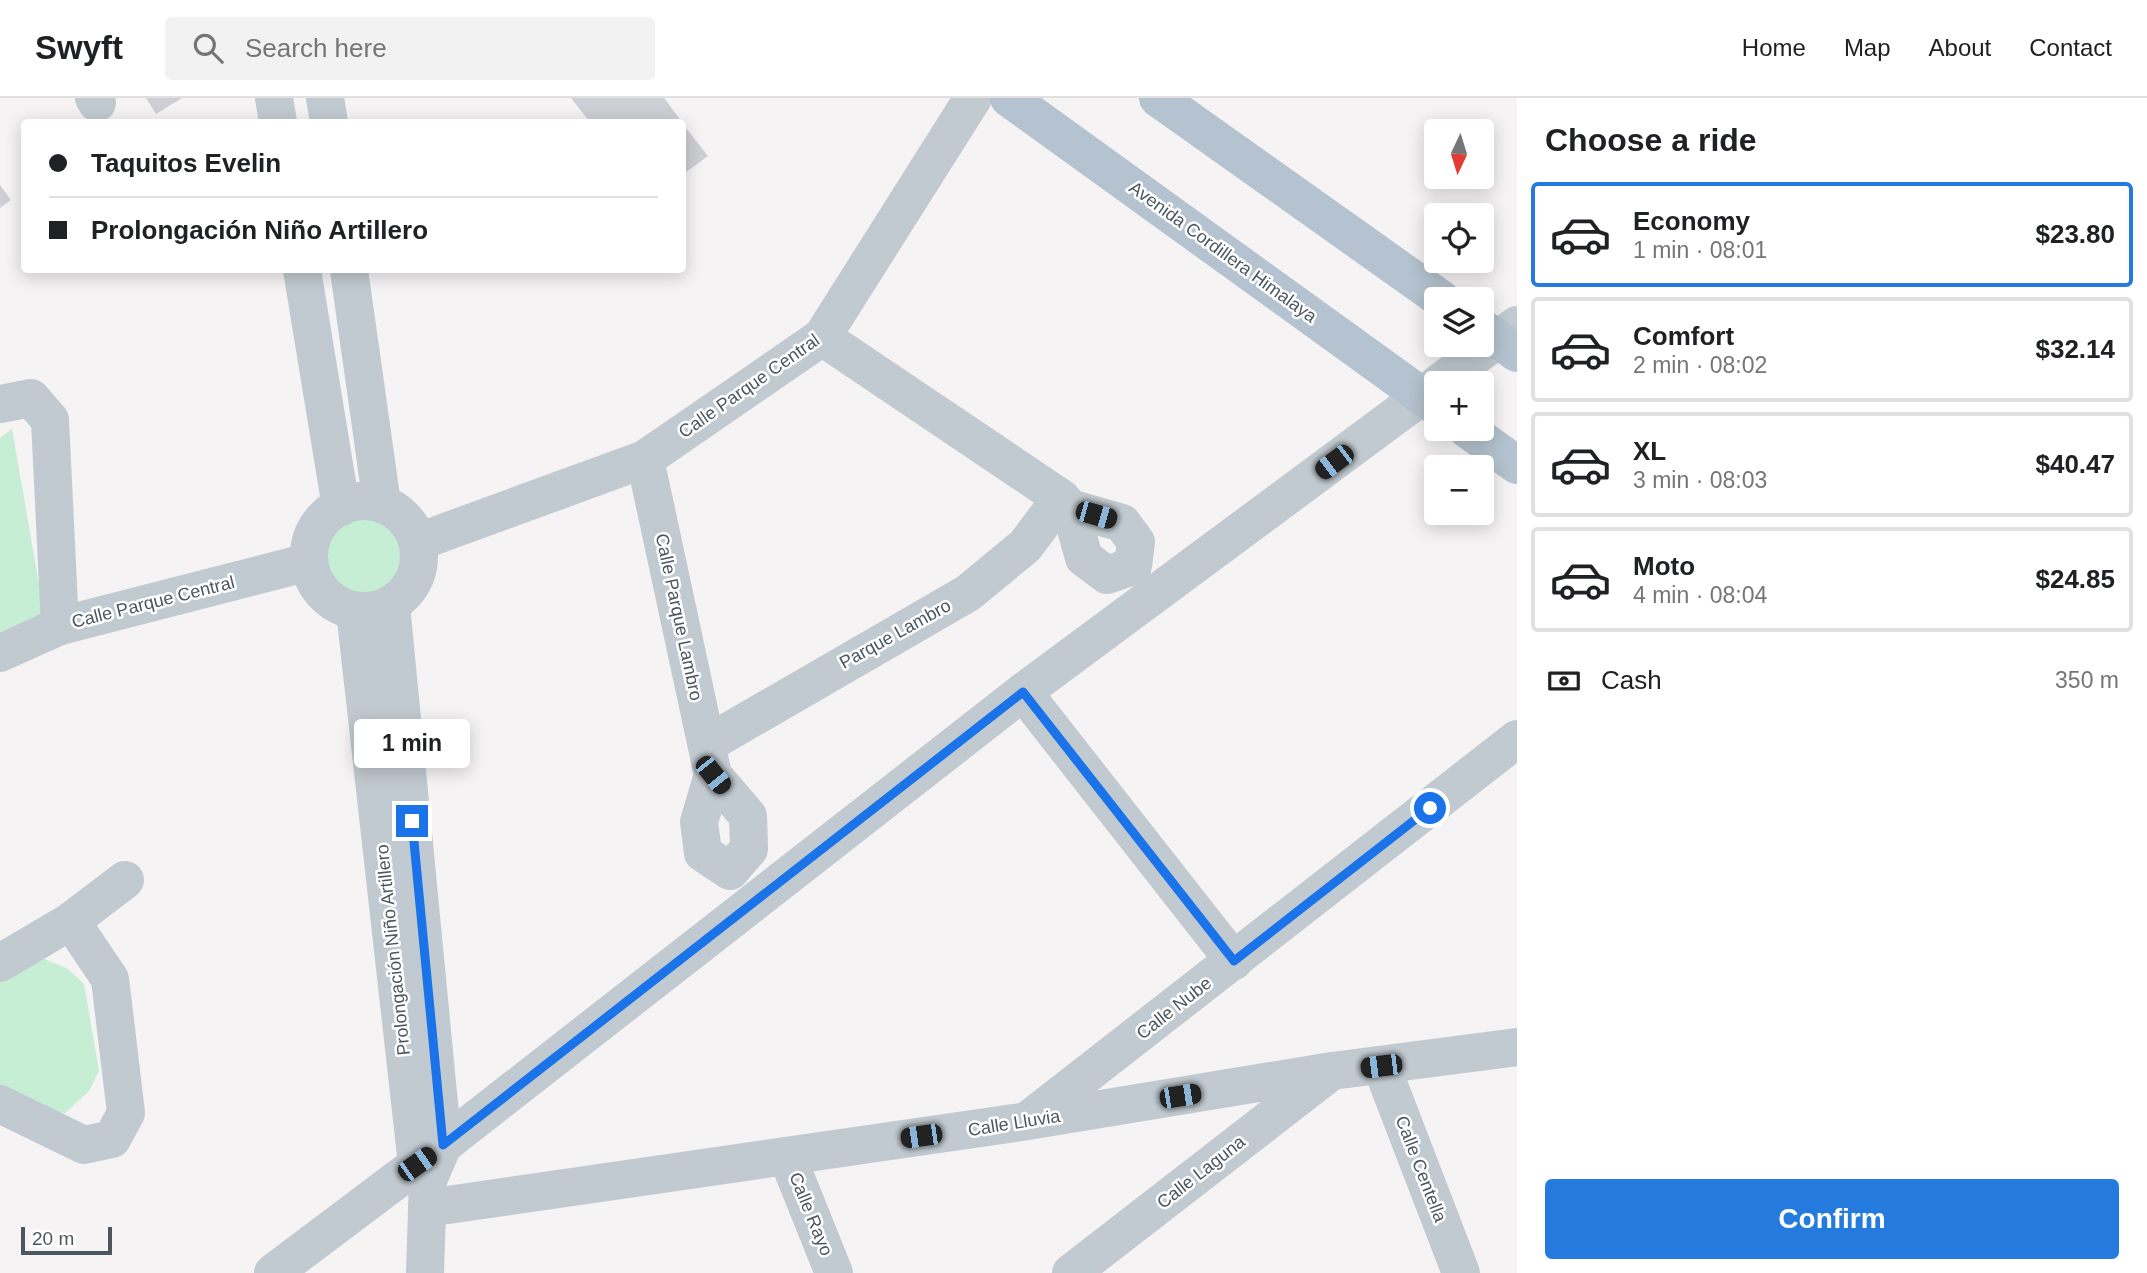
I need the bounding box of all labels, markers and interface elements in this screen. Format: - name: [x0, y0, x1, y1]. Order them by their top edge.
- search box: [165, 17, 655, 80]
- text: Swyft: [35, 29, 123, 66]
- icon: search: [189, 29, 227, 67]
- text: Search here: [245, 33, 387, 63]
- text: Home: [1742, 34, 1806, 61]
- text: Map: [1844, 34, 1891, 61]
- text: About: [1929, 34, 1991, 61]
- text: Contact: [2029, 34, 2112, 61]
- north arrow: [1424, 119, 1494, 189]
- map controls: [1424, 119, 1494, 525]
- text: Choose a ride: [1545, 122, 1757, 158]
- text: Taquitos Evelin: [91, 148, 281, 178]
- street label: Avenida Cordillera Himalaya: [1125, 177, 1321, 327]
- button: locate: [1424, 203, 1494, 273]
- icon: car: [1549, 203, 1612, 266]
- text: Economy: [1633, 206, 1750, 236]
- text: Prolongación Niño Artillero: [91, 215, 428, 245]
- text: $23.80: [2035, 219, 2115, 249]
- text: 1 min · 08:01: [1633, 237, 1767, 263]
- button: layers: [1424, 287, 1494, 357]
- icon: car: [1549, 318, 1612, 381]
- text: Comfort: [1633, 321, 1734, 351]
- street label: Calle Parque Central: [675, 330, 823, 442]
- text: $32.14: [2035, 334, 2115, 364]
- text: 2 min · 08:02: [1633, 352, 1767, 378]
- button: +: [1424, 371, 1494, 441]
- icon: car: [1549, 433, 1612, 496]
- text: XL: [1633, 436, 1666, 466]
- car: [1311, 441, 1358, 483]
- text: $40.47: [2035, 449, 2115, 479]
- button: −: [1424, 455, 1494, 525]
- text: 3 min · 08:03: [1633, 467, 1767, 493]
- car: [1073, 499, 1120, 531]
- street label: Calle Parque Lambro: [652, 532, 706, 702]
- icon: car: [1549, 548, 1612, 611]
- text: Moto: [1633, 551, 1695, 581]
- text: $24.85: [2035, 564, 2115, 594]
- street label: Calle Parque Central: [70, 572, 236, 632]
- text: 4 min · 08:04: [1633, 582, 1767, 608]
- street label: Parque Lambro: [836, 595, 954, 673]
- icon: cash: [1545, 662, 1583, 700]
- text: Cash: [1601, 665, 1662, 695]
- text: 350 m: [2055, 667, 2119, 693]
- callout: 1 min: [354, 720, 470, 768]
- text: 1 min: [382, 730, 442, 756]
- car: [692, 752, 735, 798]
- route start: [1414, 792, 1446, 824]
- route end: [396, 805, 428, 837]
- street label: Prolongación Niño Artillero: [372, 843, 414, 1057]
- street label: Calle Nube: [1133, 973, 1215, 1043]
- car: [1359, 1053, 1404, 1079]
- car: [1158, 1082, 1203, 1110]
- street label: Calle Lluvia: [966, 1106, 1062, 1140]
- street label: Calle Centella: [1392, 1113, 1451, 1226]
- car: [899, 1123, 944, 1149]
- street label: Calle Laguna: [1153, 1131, 1250, 1213]
- car: [394, 1143, 441, 1185]
- street label: Calle Rayo: [785, 1169, 837, 1259]
- button: Confirm: [1545, 1179, 2119, 1259]
- scale bar: [21, 1224, 112, 1256]
- text: 20 m: [32, 1228, 74, 1249]

